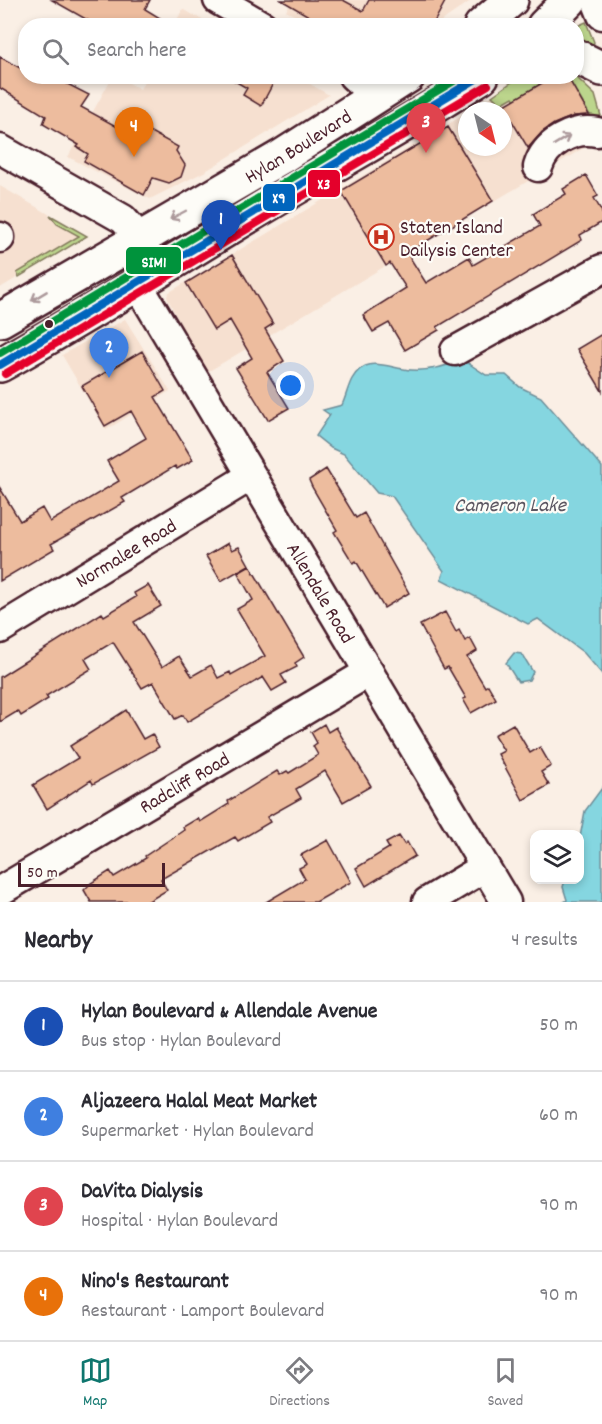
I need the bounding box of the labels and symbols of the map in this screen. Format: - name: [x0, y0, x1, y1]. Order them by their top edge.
- north arrow: [458, 102, 512, 156]
- street label: Hylan Boulevard: [240, 104, 358, 192]
- pin: 3: [406, 104, 446, 153]
- pin: 4: [114, 108, 154, 157]
- one-way arrow: [553, 133, 570, 145]
- line badge: X3: [307, 169, 341, 198]
- text: X3: [318, 174, 330, 197]
- line badge: X9: [262, 183, 296, 212]
- text: X9: [273, 188, 285, 211]
- pin: 1: [202, 200, 240, 250]
- one-way arrow: [170, 210, 188, 221]
- place label: Staten Island Dailysis Center: [400, 215, 513, 266]
- hospital icon: Staten Island Dailysis Center: [366, 222, 396, 252]
- line badge: SIM1: [125, 246, 182, 275]
- text: SIM1: [142, 252, 166, 275]
- one-way arrow: [31, 291, 48, 303]
- unlabelled marker: [43, 318, 55, 330]
- pin: 2: [90, 328, 128, 378]
- your location: [276, 371, 305, 400]
- water label: Cameron Lake: [454, 492, 568, 522]
- street label: Normalee Road: [71, 513, 183, 597]
- street label: Allendale Road: [278, 538, 360, 650]
- street label: Radcliff Road: [135, 747, 236, 822]
- scale bar: [18, 860, 165, 888]

